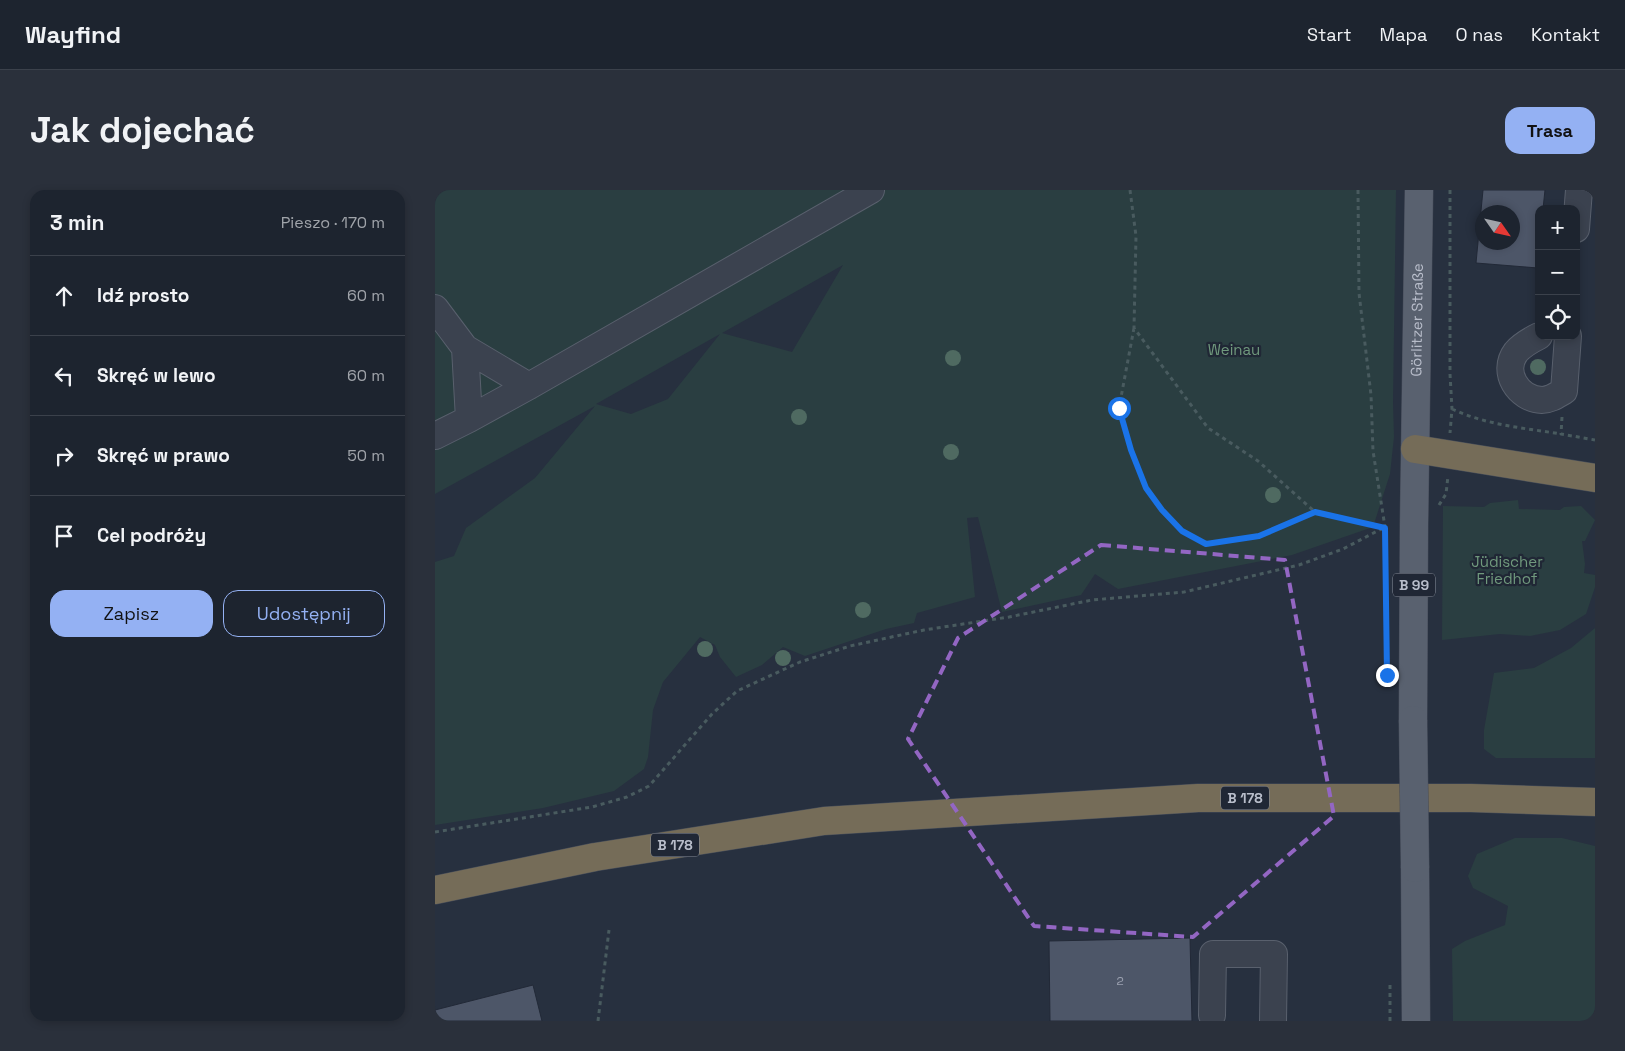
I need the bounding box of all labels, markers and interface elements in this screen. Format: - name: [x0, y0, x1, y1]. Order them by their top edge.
- text: Wayfind: [25, 19, 121, 50]
- text: Start: [1307, 23, 1352, 46]
- text: Mapa: [1380, 23, 1427, 46]
- text: O nas: [1455, 23, 1503, 46]
- text: Kontakt: [1531, 23, 1600, 46]
- button: Trasa: [1505, 107, 1595, 154]
- text: Jak dojechać: [30, 108, 255, 152]
- north arrow: [1475, 205, 1520, 250]
- map controls: [1535, 205, 1580, 340]
- button: +: [1535, 205, 1580, 250]
- text: 3 min: [50, 209, 105, 236]
- text: Pieszo · 170 m: [281, 212, 385, 233]
- button: −: [1535, 250, 1580, 295]
- street label: Görlitzer Straße: [1406, 263, 1427, 377]
- icon: ahead: [50, 282, 78, 310]
- text: Idź prosto: [97, 283, 189, 308]
- text: 60 m: [347, 285, 385, 306]
- button: locate: [1535, 295, 1580, 340]
- park label: Weinau: [1208, 340, 1260, 359]
- icon: left: [50, 362, 78, 390]
- text: Skręć w lewo: [97, 363, 216, 388]
- text: 60 m: [347, 365, 385, 386]
- route start: [1108, 397, 1131, 420]
- icon: right: [50, 442, 78, 470]
- text: Skręć w prawo: [97, 443, 230, 468]
- text: 50 m: [347, 445, 385, 466]
- icon: arrive: [50, 522, 78, 550]
- text: Cel podróży: [97, 523, 206, 548]
- park label: Jüdischer Friedhof: [1471, 552, 1543, 588]
- road number: B 99: [1393, 574, 1435, 596]
- button: Zapisz: [50, 590, 213, 637]
- button: Udostępnij: [223, 590, 385, 637]
- route end: [1376, 664, 1399, 687]
- road number: B 178: [1221, 786, 1269, 810]
- road number: B 178: [651, 834, 699, 856]
- house number: 2: [1116, 973, 1124, 989]

